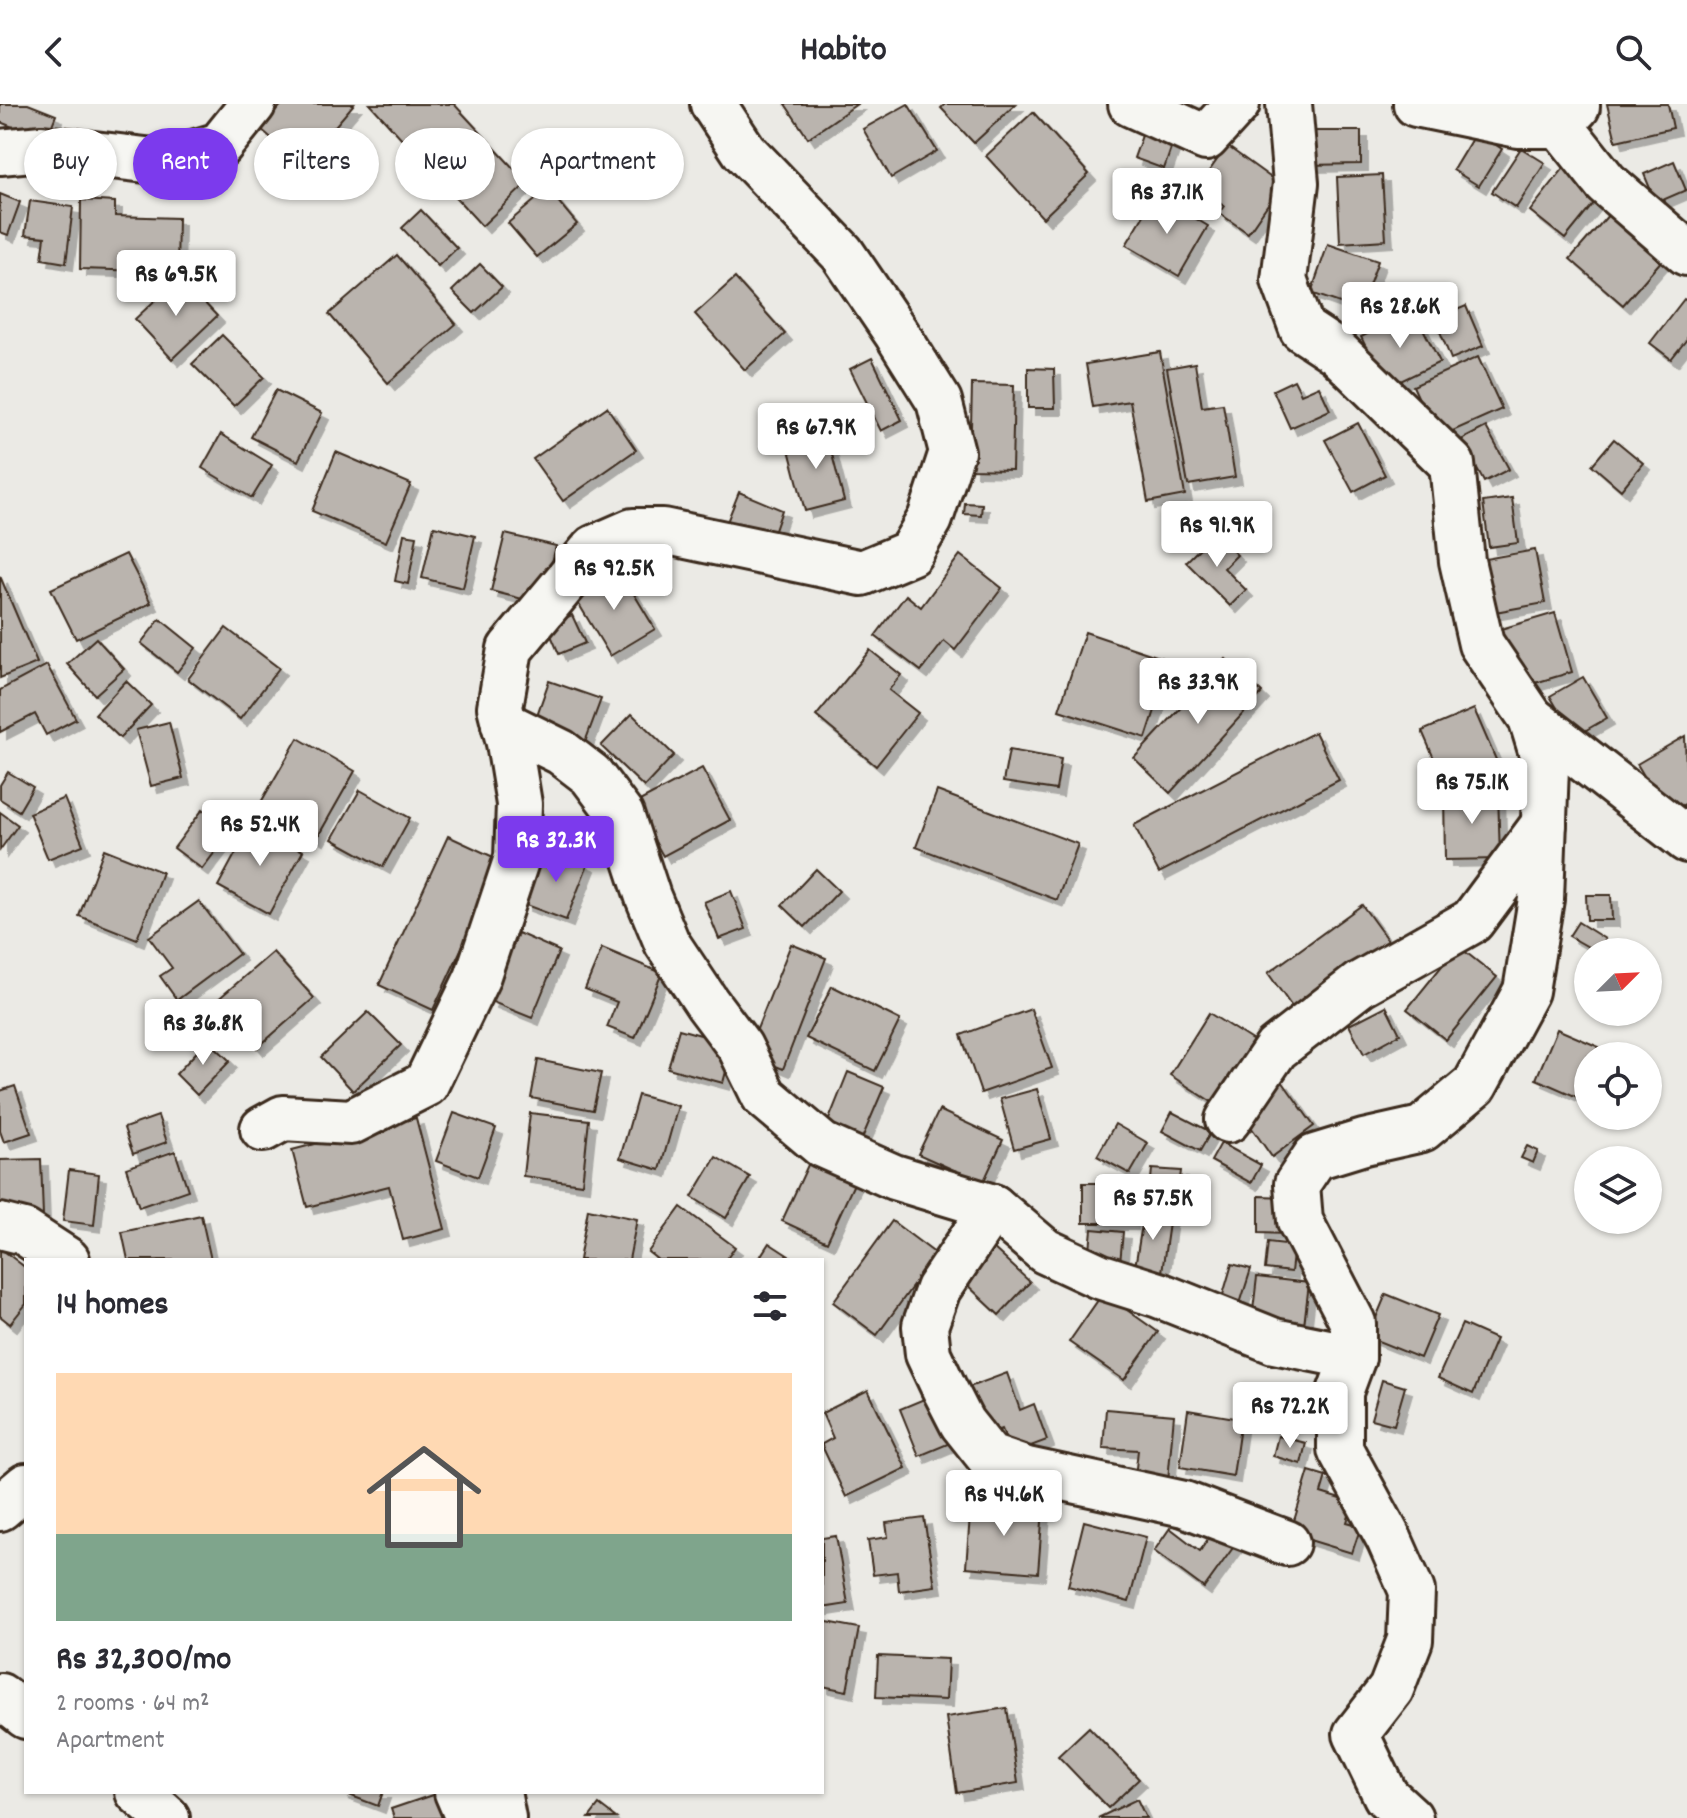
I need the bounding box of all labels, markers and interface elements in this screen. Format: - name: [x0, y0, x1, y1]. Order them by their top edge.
- text: Habito: [800, 26, 887, 78]
- icon: back: [32, 30, 76, 74]
- icon: search: [1611, 30, 1655, 74]
- chip: Buy: [24, 128, 117, 200]
- chip: Rent: [133, 128, 238, 200]
- chip: Filters: [254, 128, 379, 200]
- chip: New: [395, 128, 495, 200]
- chip: Apartment: [511, 128, 684, 200]
- pin: Rs 37.1K: [1084, 168, 1250, 236]
- text: Rs 37.1K: [1130, 175, 1204, 212]
- pin: Rs 69.5K: [93, 250, 259, 318]
- text: Rs 69.5K: [135, 257, 217, 294]
- pin: Rs 28.6K: [1317, 282, 1483, 350]
- text: Rs 28.6K: [1360, 289, 1440, 326]
- pin: Rs 67.9K: [733, 403, 899, 471]
- text: Rs 67.9K: [776, 410, 856, 447]
- pin: Rs 91.9K: [1134, 501, 1300, 569]
- text: Rs 91.9K: [1179, 508, 1255, 545]
- pin: Rs 92.5K: [531, 544, 697, 612]
- text: Rs 92.5K: [573, 551, 655, 588]
- pin: Rs 33.9K: [1115, 658, 1281, 726]
- text: Rs 33.9K: [1158, 665, 1238, 702]
- pin: Rs 75.1K: [1389, 758, 1555, 826]
- text: Rs 75.1K: [1435, 765, 1509, 802]
- pin: Rs 52.4K: [177, 800, 343, 868]
- text: Rs 52.4K: [220, 807, 300, 844]
- pin: Rs 32.3K: [473, 816, 639, 884]
- text: Rs 32.3K: [516, 823, 596, 860]
- north arrow: [1574, 938, 1662, 1026]
- map controls: [1574, 938, 1662, 1234]
- pin: Rs 36.8K: [120, 999, 286, 1067]
- text: Rs 36.8K: [163, 1006, 243, 1043]
- button: locate: [1574, 1042, 1662, 1130]
- button: layers: [1574, 1146, 1662, 1234]
- pin: Rs 57.5K: [1070, 1174, 1236, 1242]
- text: Rs 57.5K: [1113, 1181, 1193, 1218]
- text: 14 homes: [56, 1282, 169, 1331]
- icon: filters: [748, 1284, 792, 1328]
- pin: Rs 72.2K: [1207, 1382, 1373, 1450]
- text: Rs 72.2K: [1251, 1389, 1329, 1426]
- icon: home: [352, 1425, 496, 1569]
- pin: Rs 44.6K: [921, 1470, 1087, 1538]
- text: Rs 44.6K: [964, 1477, 1044, 1514]
- text: Rs 32,300/mo: [56, 1637, 231, 1686]
- text: 2 rooms · 64 m²: [56, 1686, 210, 1723]
- text: Apartment: [56, 1723, 165, 1760]

